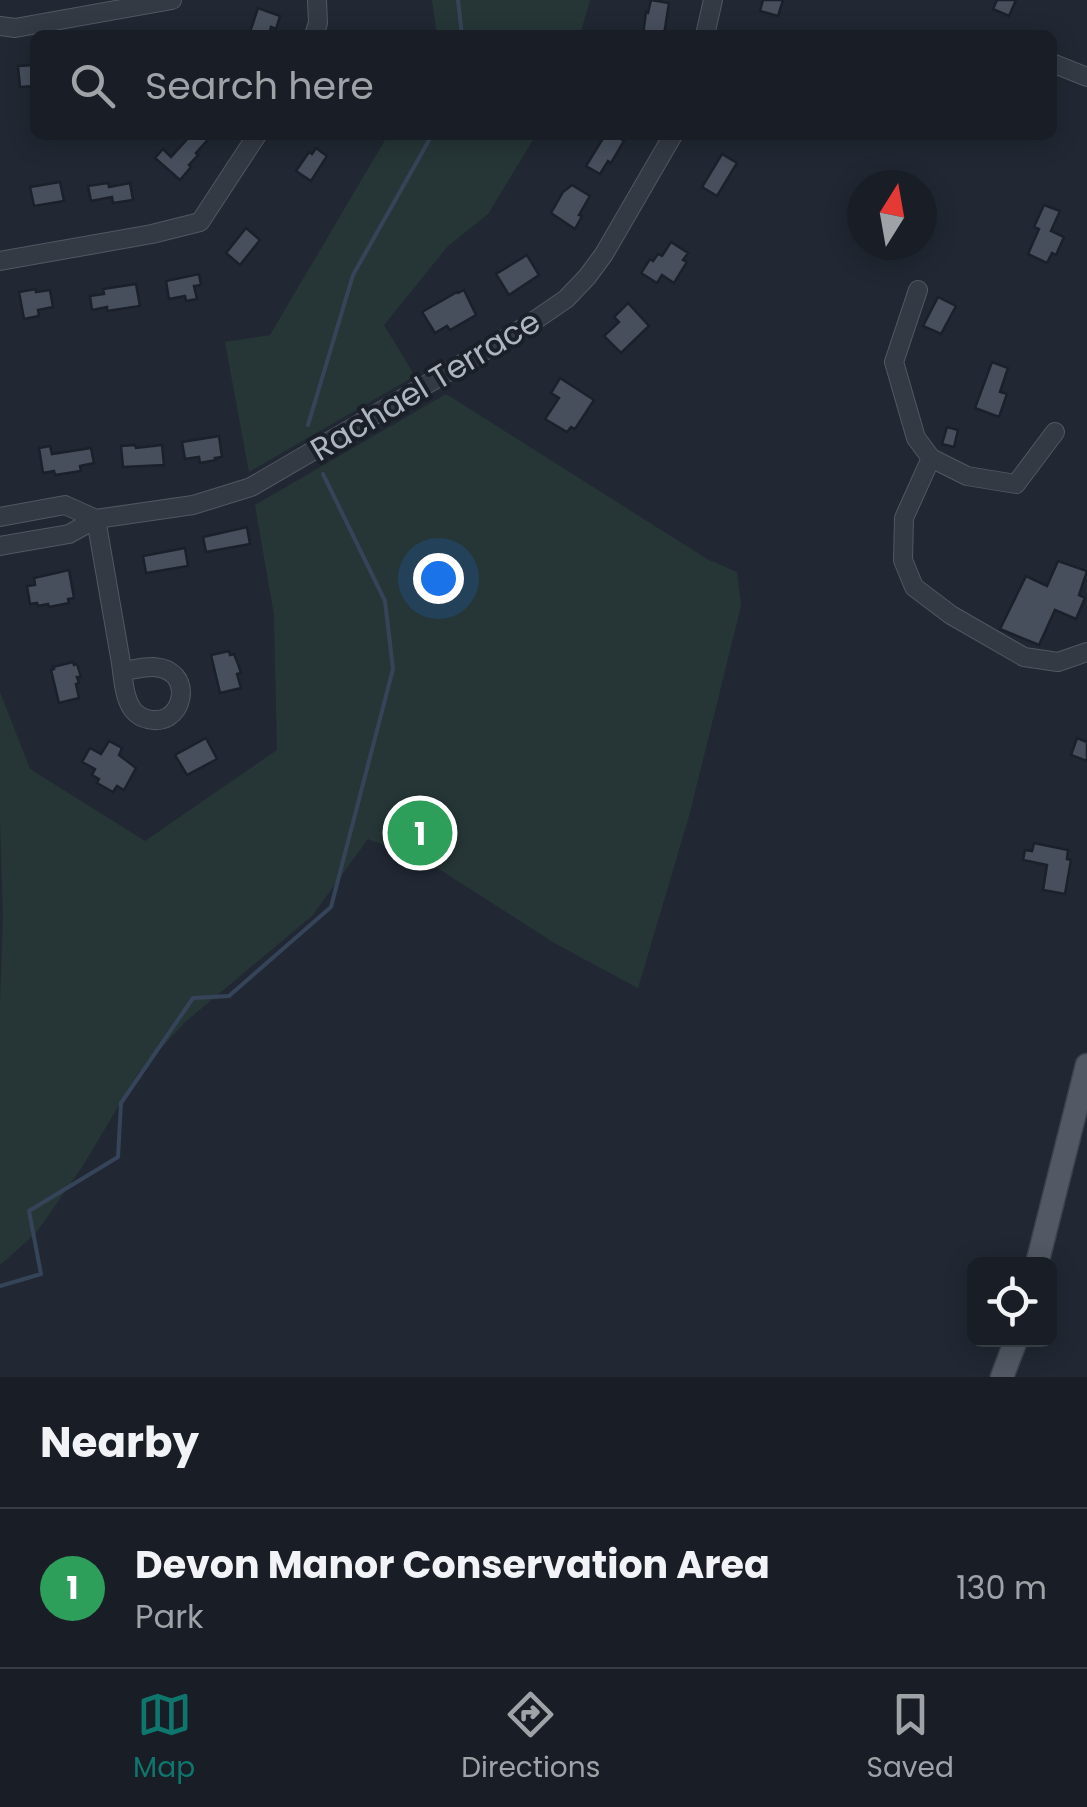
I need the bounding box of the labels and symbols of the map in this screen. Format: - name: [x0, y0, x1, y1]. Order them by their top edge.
- north arrow: [847, 170, 937, 260]
- street label: Rachael Terrace: [302, 299, 548, 471]
- your location: [413, 553, 464, 604]
- pin: 1: [388, 796, 452, 870]

